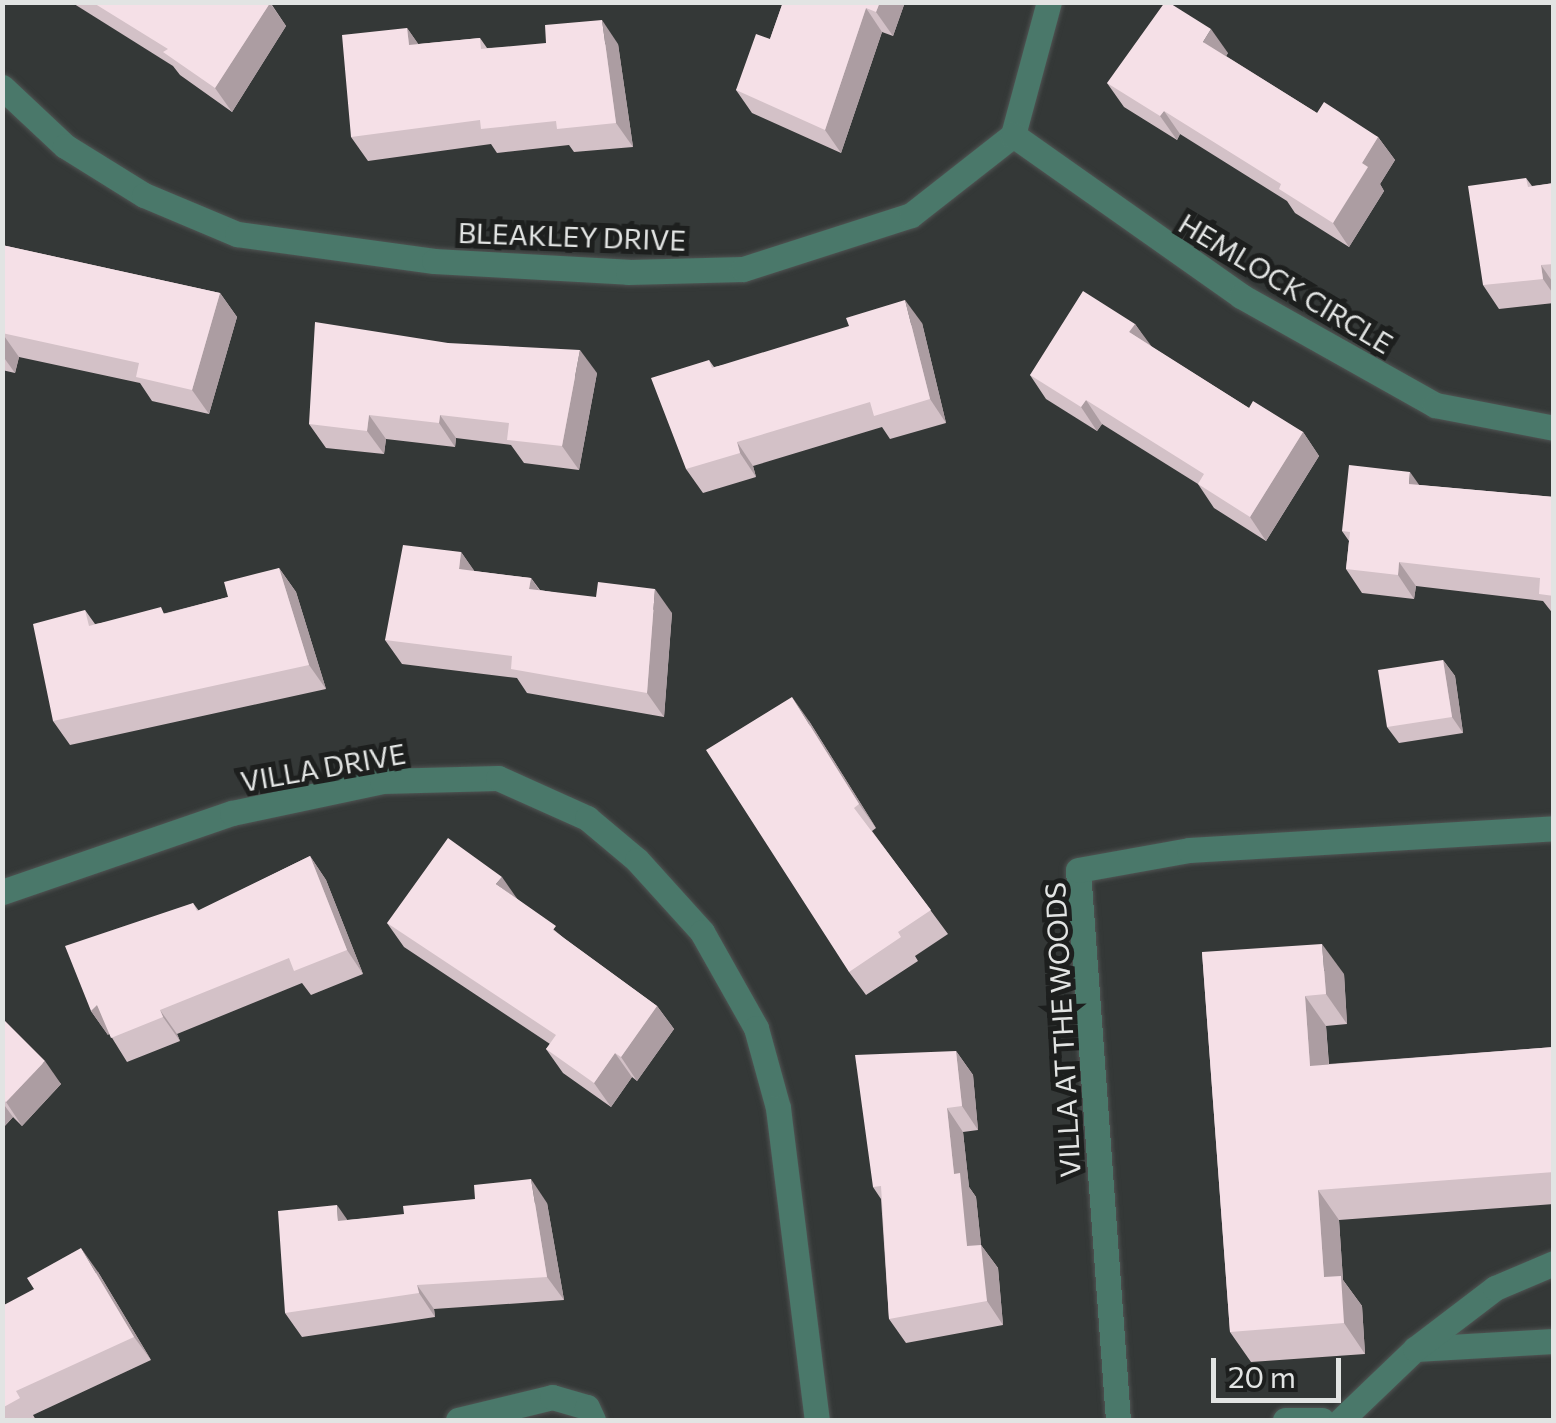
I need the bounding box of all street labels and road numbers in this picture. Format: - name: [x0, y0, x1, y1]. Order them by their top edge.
- street label: HEMLOCK CIRCLE: [1173, 206, 1399, 360]
- street label: BLEAKLEY DRIVE: [457, 215, 687, 257]
- street label: VILLA DRIVE: [238, 736, 408, 798]
- street label: VILLA AT THE WOODS: [1037, 881, 1087, 1179]

